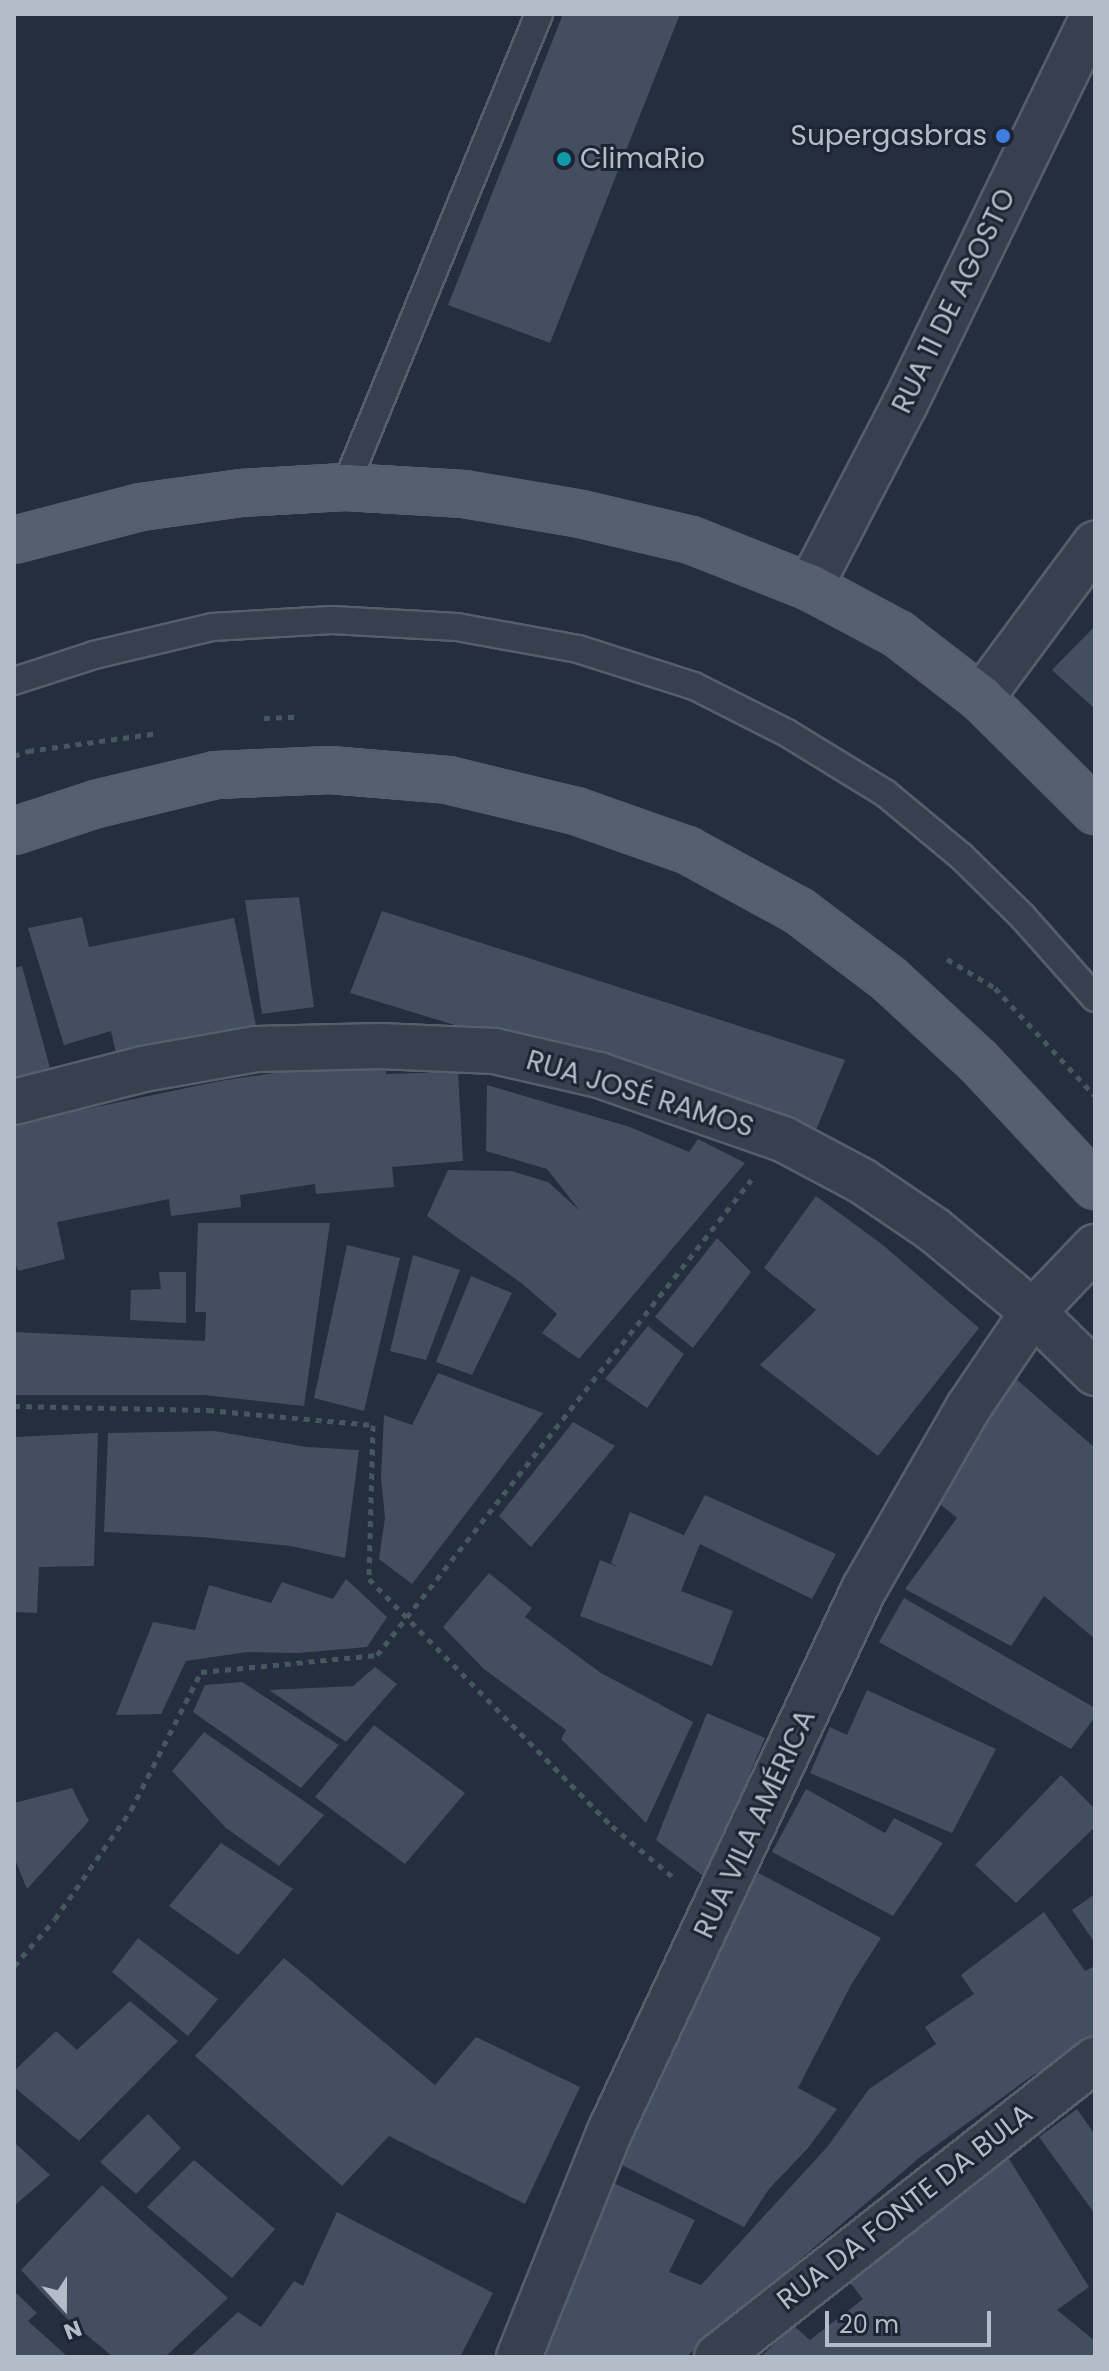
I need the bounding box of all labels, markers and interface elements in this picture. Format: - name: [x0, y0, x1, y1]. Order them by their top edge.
- place label: Supergasbras: [791, 119, 987, 153]
- marker: Supergasbras: [994, 127, 1012, 145]
- place label: ClimaRio: [580, 142, 705, 176]
- marker: ClimaRio: [555, 150, 573, 168]
- street label: RUA 11 DE AGOSTO: [885, 183, 1023, 419]
- street label: RUA JOSÉ RAMOS: [522, 1043, 758, 1145]
- street label: RUA VILA AMÉRICA: [687, 1704, 823, 1944]
- street label: RUA DA FONTE DA BULA: [771, 2097, 1039, 2317]
- north arrow: [24, 2267, 104, 2347]
- scale bar: [829, 2295, 995, 2345]
- text: 20 m: [839, 2308, 899, 2341]
- text: N: [60, 2312, 86, 2347]

